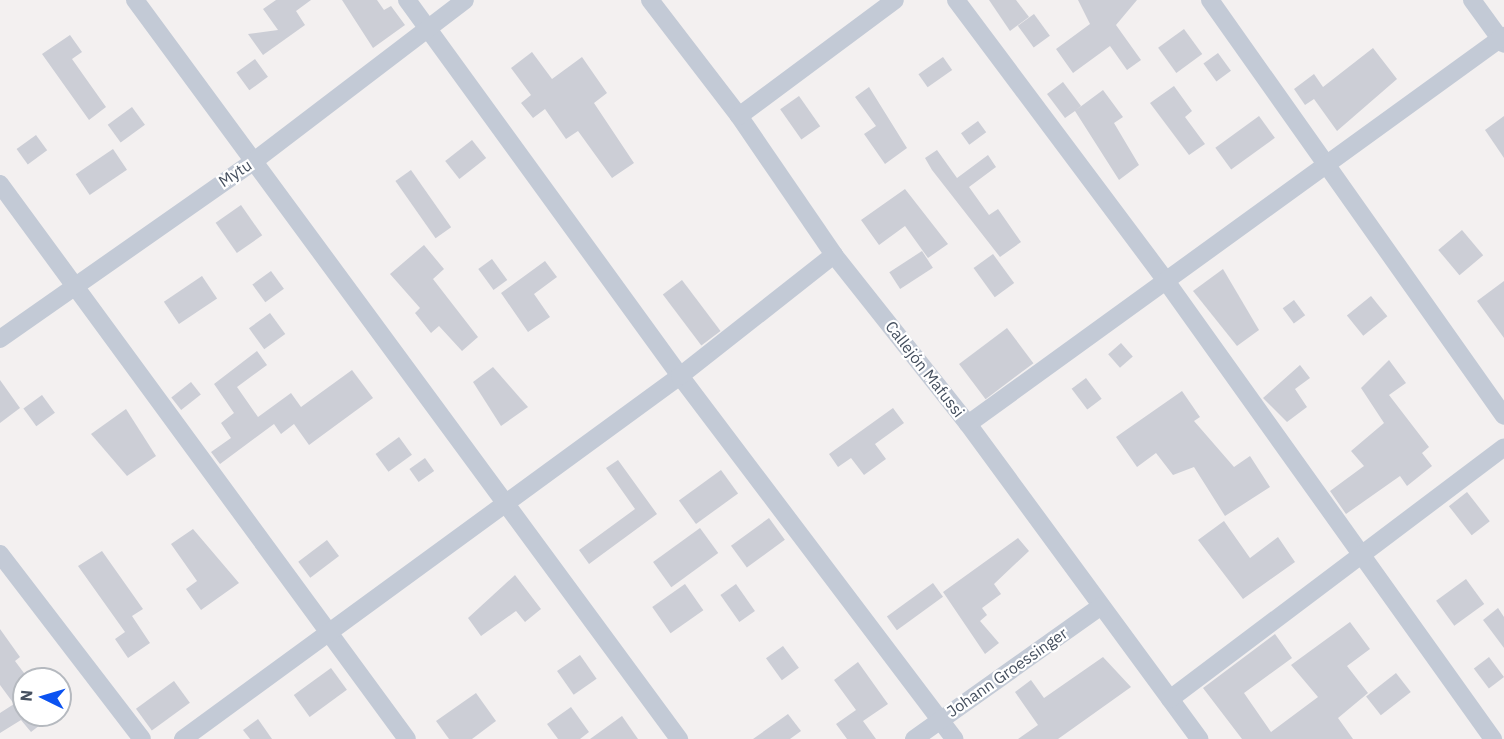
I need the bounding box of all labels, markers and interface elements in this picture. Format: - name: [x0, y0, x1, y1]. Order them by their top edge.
- street label: Mytu: [215, 155, 255, 191]
- street label: Callejón Mafussi: [881, 317, 969, 421]
- street label: Johann Groessinger: [943, 623, 1071, 721]
- north arrow: [12, 667, 72, 727]
- text: N: [16, 689, 37, 702]

